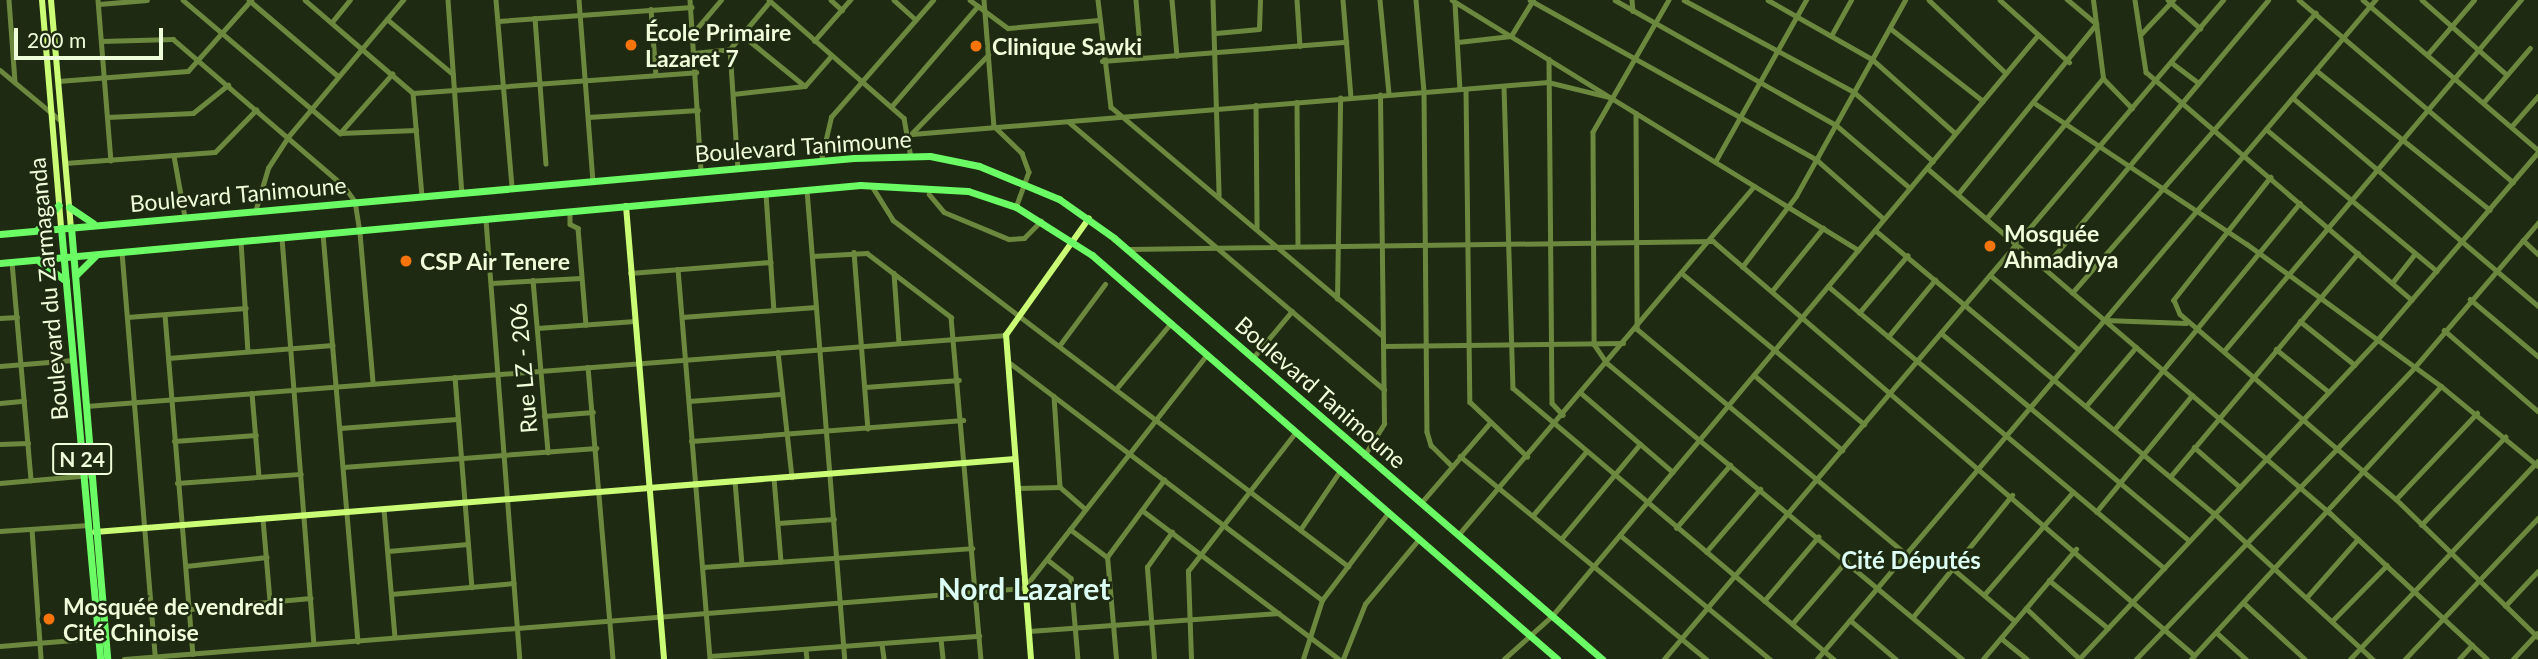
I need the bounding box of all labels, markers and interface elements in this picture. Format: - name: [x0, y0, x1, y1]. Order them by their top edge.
- scale bar: [18, 14, 166, 58]
- place label: École Primaire Lazaret 7: [645, 18, 791, 72]
- text: 200 m: [27, 27, 86, 52]
- place label: Clinique Sawki: [992, 32, 1142, 60]
- marker: Clinique Sawki: [966, 36, 986, 56]
- marker: École Primaire Lazaret 7: [623, 37, 639, 53]
- street label: Boulevard Tanimoune: [693, 125, 913, 167]
- street label: Boulevard du Zarmaganda: [23, 156, 73, 422]
- street label: Boulevard Tanimoune: [128, 171, 348, 217]
- place label: Mosquée Ahmadiyya: [2004, 219, 2118, 273]
- marker: Mosquée Ahmadiyya: [1982, 238, 1998, 254]
- place label: CSP Air Tenere: [420, 247, 573, 275]
- marker: CSP Air Tenere: [398, 253, 414, 269]
- street label: Rue LZ - 206: [504, 302, 542, 434]
- street label: Boulevard Tanimoune: [1230, 310, 1412, 474]
- road number: N 24: [50, 442, 114, 476]
- district label: Cité Députés: [1841, 546, 1981, 574]
- district label: Nord Lazaret: [938, 570, 1110, 606]
- place label: Mosquée de vendredi Cité Chinoise: [63, 592, 284, 646]
- marker: Mosquée de vendredi Cité Chinoise: [41, 611, 57, 627]

